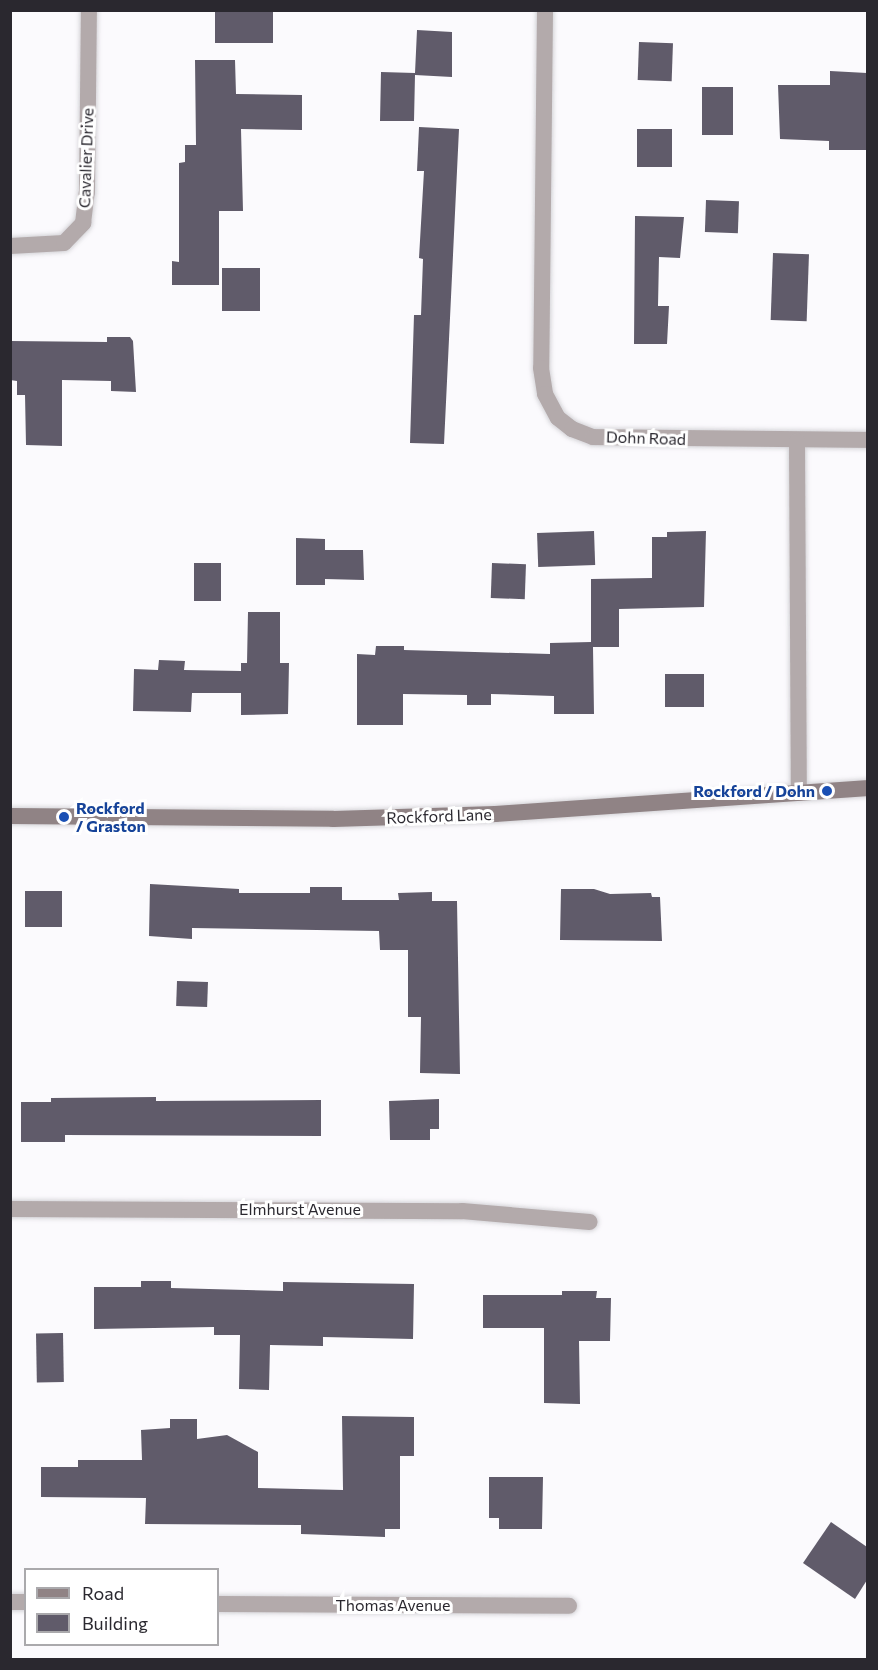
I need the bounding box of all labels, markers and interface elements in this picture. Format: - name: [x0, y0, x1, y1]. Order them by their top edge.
- street label: Cavalier Drive: [75, 108, 97, 208]
- street label: Dohn Road: [606, 427, 686, 449]
- place label: Rockford / Dohn: [693, 781, 815, 801]
- marker: Rockford / Dohn: [820, 784, 834, 798]
- place label: Rockford / Graston: [76, 798, 146, 836]
- street label: Rockford Lane: [386, 805, 492, 827]
- marker: Rockford / Graston: [57, 810, 71, 824]
- street label: Elmhurst Avenue: [239, 1199, 361, 1219]
- legend: [24, 1568, 219, 1646]
- text: Road: [82, 1582, 124, 1604]
- street label: Thomas Avenue: [336, 1595, 450, 1615]
- text: Building: [82, 1612, 148, 1634]

